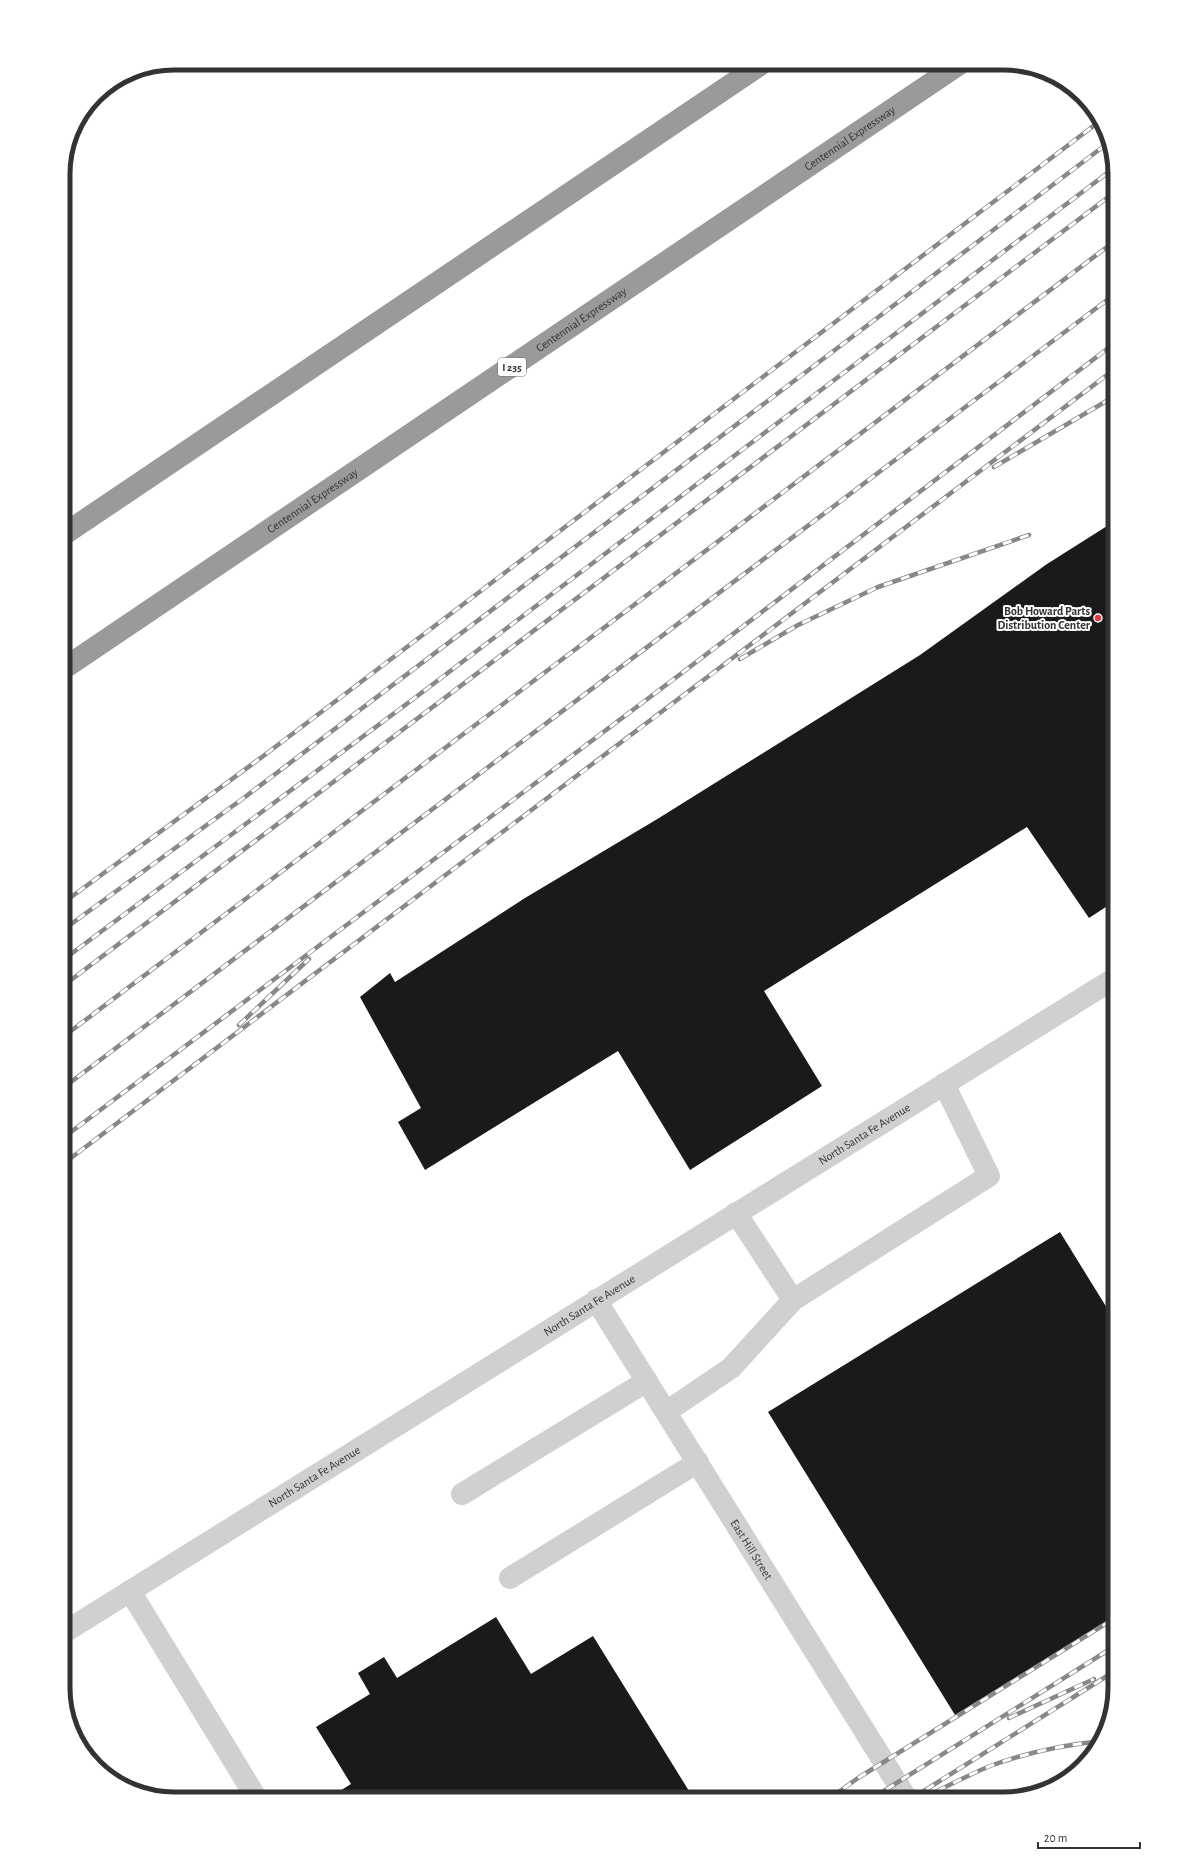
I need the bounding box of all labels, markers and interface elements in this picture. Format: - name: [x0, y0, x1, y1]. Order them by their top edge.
- street label: Centennial Expressway: [802, 103, 898, 173]
- street label: Centennial Expressway: [534, 285, 629, 354]
- road number: I 235: [498, 358, 526, 376]
- street label: Centennial Expressway: [265, 466, 361, 535]
- place label: Bob Howard Parts Distribution Center: [997, 605, 1091, 631]
- marker: Bob Howard Parts Distribution Center: [1093, 613, 1103, 623]
- street label: North Santa Fe Avenue: [816, 1101, 912, 1167]
- street label: North Santa Fe Avenue: [541, 1272, 637, 1338]
- street label: North Santa Fe Avenue: [266, 1444, 362, 1510]
- street label: East Hill Street: [728, 1517, 775, 1582]
- scale bar: [1038, 1824, 1140, 1850]
- text: 20 m: [1044, 1832, 1067, 1844]

